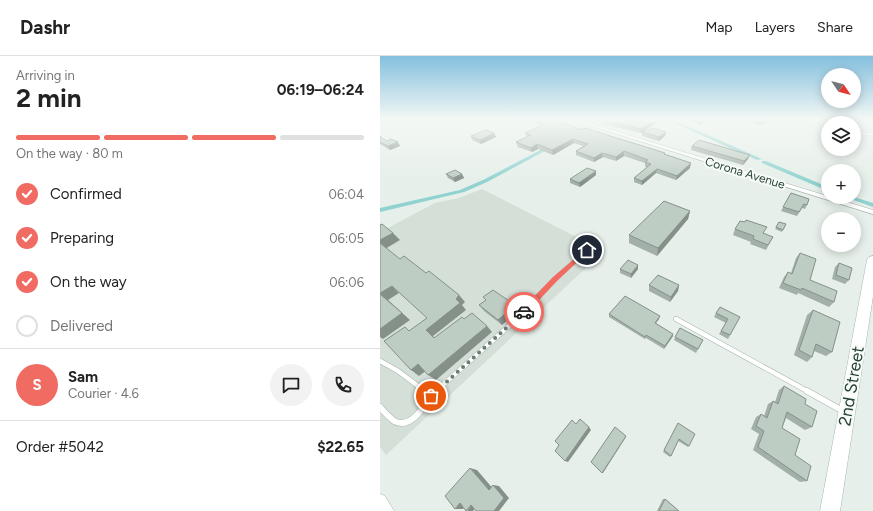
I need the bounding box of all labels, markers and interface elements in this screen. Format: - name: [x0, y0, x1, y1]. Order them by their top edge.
- text: Dashr: [20, 16, 70, 39]
- text: Map: [705, 19, 733, 36]
- text: Layers: [755, 19, 795, 36]
- text: Share: [817, 19, 853, 36]
- text: Arriving in: [16, 68, 75, 83]
- north arrow: [821, 68, 861, 108]
- map controls: [821, 68, 861, 252]
- text: 06:19–06:24: [277, 81, 364, 99]
- text: 2 min: [16, 82, 82, 114]
- button: layers: [821, 116, 861, 156]
- text: On the way · 80 m: [16, 146, 123, 161]
- street label: Corona Avenue: [703, 154, 787, 192]
- button: +: [821, 164, 861, 204]
- icon: check: [16, 183, 38, 205]
- text: Confirmed: [50, 185, 122, 203]
- text: 06:04: [329, 187, 364, 202]
- button: −: [821, 212, 861, 252]
- icon: check: [16, 227, 38, 249]
- text: Preparing: [50, 229, 114, 247]
- text: 06:05: [329, 231, 364, 246]
- pin: [570, 233, 604, 267]
- icon: home: [576, 239, 598, 261]
- icon: check: [16, 271, 38, 293]
- text: On the way: [50, 273, 127, 291]
- text: 06:06: [329, 275, 364, 290]
- courier: [504, 292, 544, 332]
- icon: car: [513, 301, 535, 323]
- text: Delivered: [50, 317, 113, 335]
- street label: 2nd Street: [834, 345, 868, 427]
- button: chat: [270, 364, 312, 406]
- button: phone: [322, 364, 364, 406]
- text: Sam: [68, 368, 98, 386]
- text: S: [32, 376, 42, 394]
- pin: [414, 379, 448, 413]
- icon: bag: [420, 385, 442, 407]
- text: Courier · 4.6: [68, 386, 139, 401]
- text: Order #5042: [16, 438, 104, 456]
- text: $22.65: [317, 438, 364, 456]

